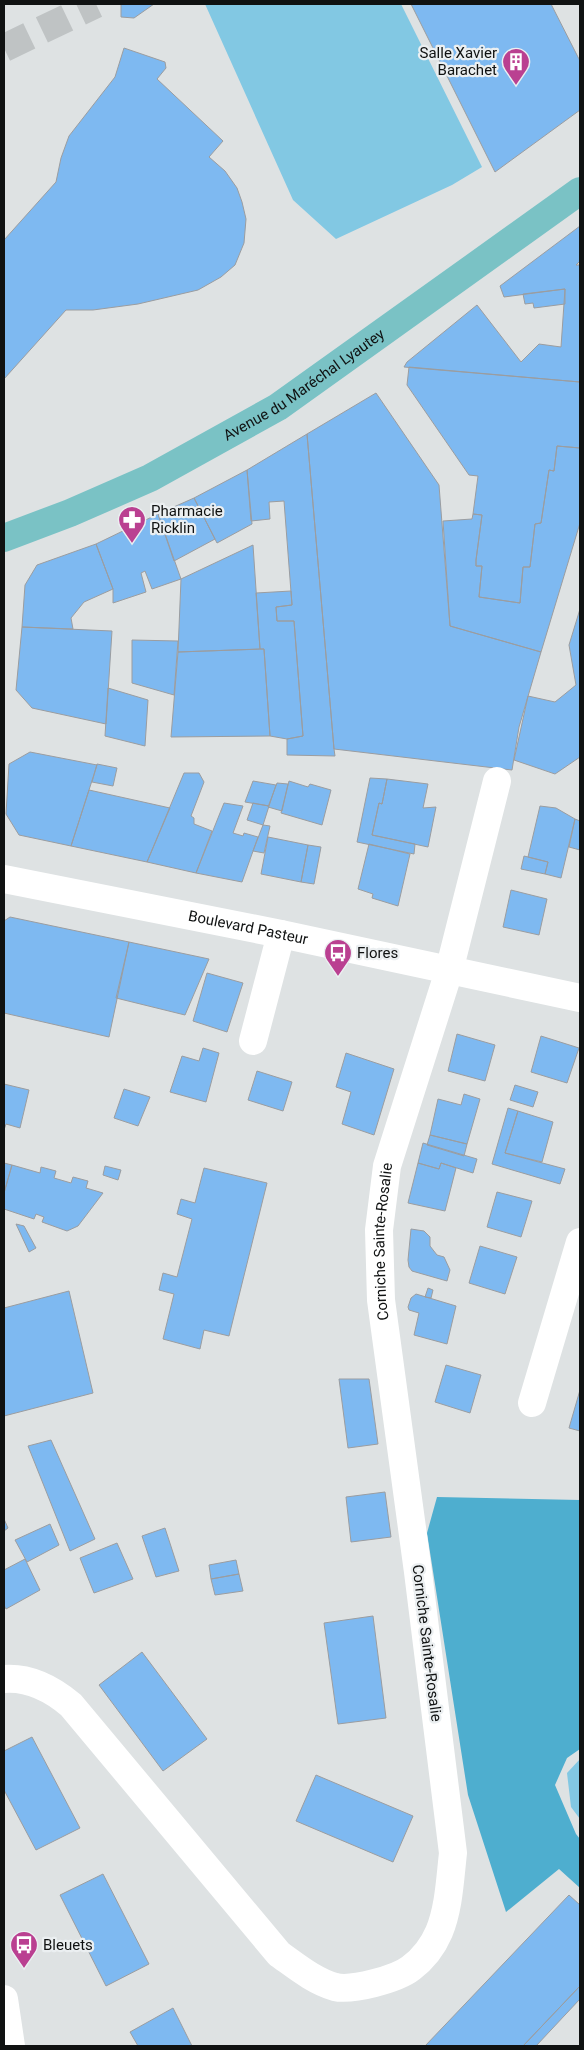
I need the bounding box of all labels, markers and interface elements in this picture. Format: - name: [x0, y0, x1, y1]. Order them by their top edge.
- place label: Salle Xavier Barachet: [420, 44, 497, 79]
- building icon: Salle Xavier Barachet: [501, 47, 531, 86]
- street label: Avenue du Maréchal Lyautey: [220, 325, 388, 445]
- place label: Pharmacie Ricklin: [151, 502, 223, 537]
- pharmacy icon: Pharmacie Ricklin: [117, 505, 147, 544]
- street label: Boulevard Pasteur: [187, 907, 310, 949]
- bus stop icon: Flores: [323, 938, 353, 977]
- place label: Flores: [357, 944, 398, 962]
- street label: Corniche Sainte-Rosalie: [370, 1162, 396, 1322]
- street label: Corniche Sainte-Rosalie: [408, 1563, 446, 1723]
- bus stop icon: Bleuets: [9, 1930, 39, 1969]
- place label: Bleuets: [43, 1936, 93, 1954]

